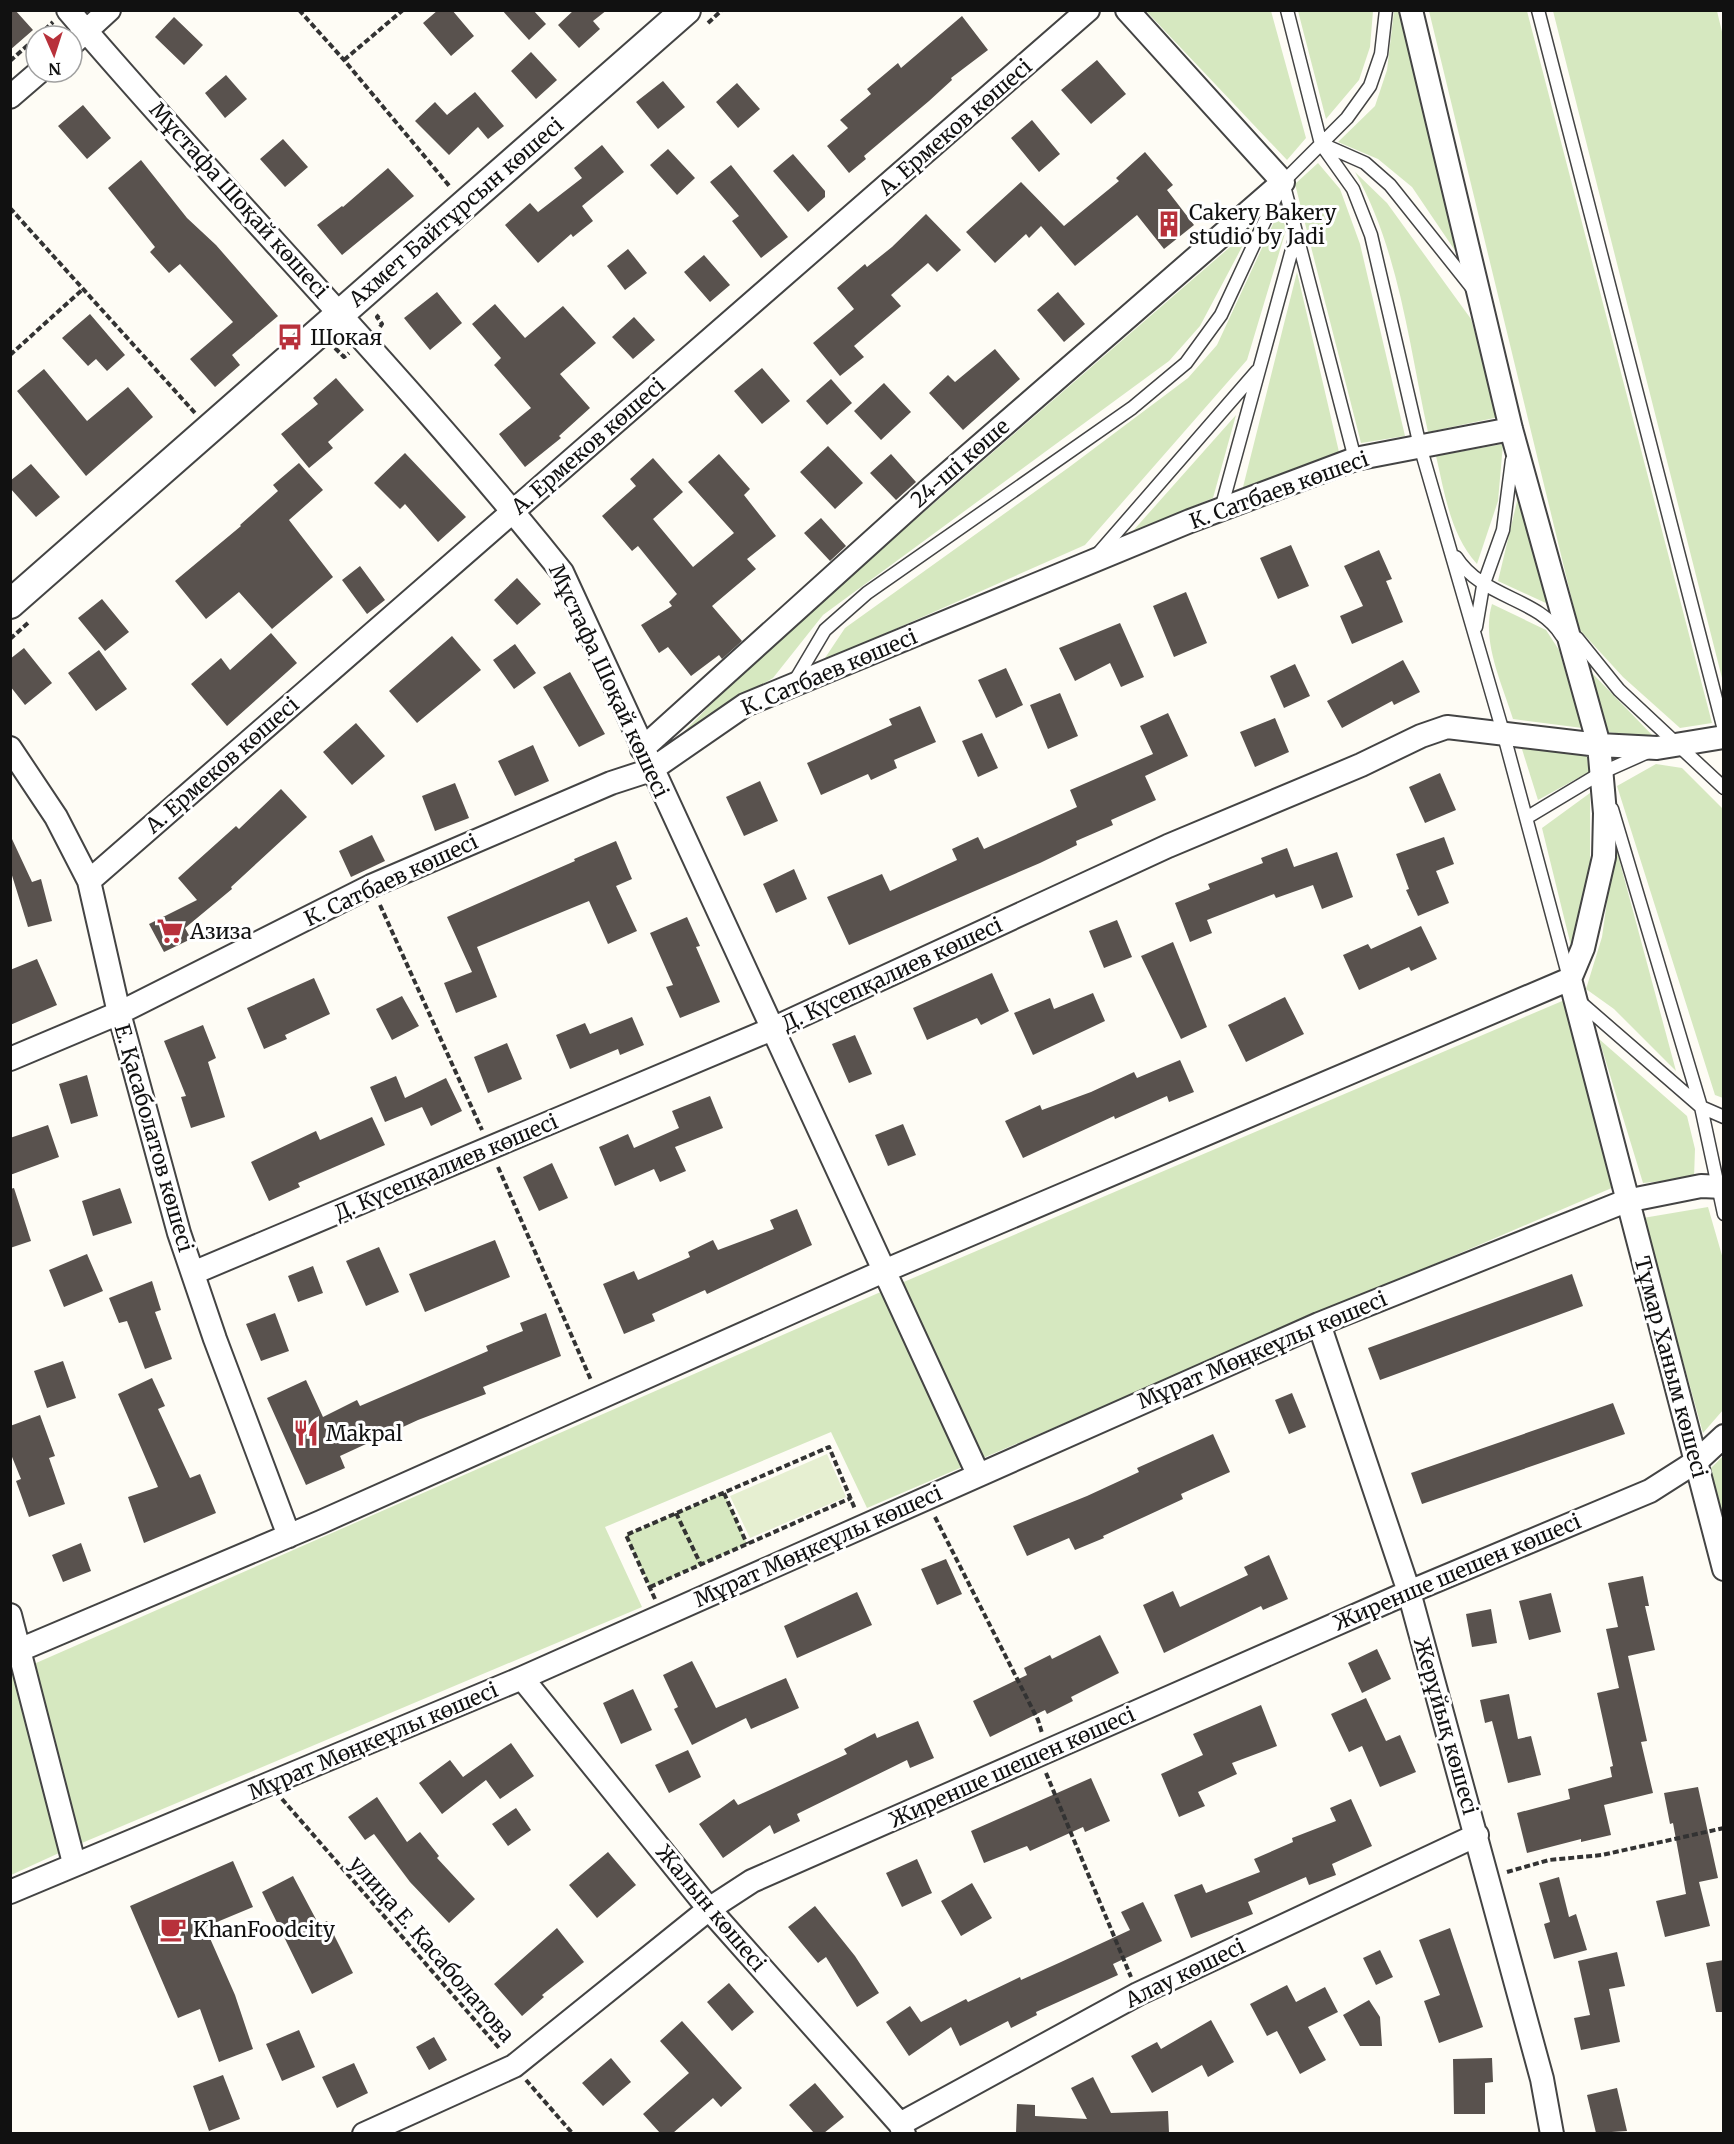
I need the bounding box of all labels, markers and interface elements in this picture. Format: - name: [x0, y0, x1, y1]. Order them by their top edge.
- north arrow: [24, 24, 84, 84]
- street label: А. Ермеков көшесі: [872, 53, 1037, 202]
- text: N: [48, 59, 62, 79]
- street label: Мұстафа Шоқай көшесі: [144, 96, 334, 304]
- street label: Ахмет Байтұрсын көшесі: [342, 111, 569, 313]
- place label: Cakery Bakery studio by Jadi: [1189, 199, 1337, 250]
- building icon: Cakery Bakery studio by Jadi: [1154, 209, 1184, 239]
- bus stop icon: Шокая: [275, 322, 305, 352]
- place label: Шокая: [310, 324, 382, 351]
- street label: А. Ермеков көшесі: [505, 372, 670, 521]
- street label: 24-ші көше: [905, 413, 1015, 513]
- street label: К. Сатбаев көшесі: [1186, 445, 1372, 535]
- street label: Мұстафа Шоқай көшесі: [543, 560, 675, 802]
- street label: К. Сатбаев көшесі: [737, 623, 921, 721]
- street label: А. Ермеков көшесі: [139, 691, 304, 840]
- street label: К. Сатбаев көшесі: [300, 828, 482, 932]
- street label: Д. Күсепқалиев көшесі: [777, 911, 1007, 1037]
- supermarket icon: Азиза: [155, 916, 185, 946]
- place label: Азиза: [189, 918, 252, 945]
- street label: Е. Қасаболатов көшесі: [109, 1021, 200, 1255]
- street label: Д. Күсепқалиев көшесі: [330, 1108, 562, 1226]
- street label: Тұмар Ханым көшесі: [1628, 1253, 1714, 1481]
- street label: Мұрат Мөңкеұлы көшесі: [1133, 1285, 1391, 1415]
- restaurant icon: Makpal: [291, 1418, 321, 1448]
- place label: Makpal: [326, 1420, 403, 1447]
- street label: Мұрат Мөңкеұлы көшесі: [690, 1479, 946, 1613]
- street label: Жиренше шешен көшесі: [1329, 1507, 1585, 1636]
- street label: Жерұйық көшесі: [1408, 1634, 1484, 1818]
- street label: Мұрат Мөңкеұлы көшесі: [244, 1676, 502, 1806]
- street label: Жиренше шешен көшесі: [885, 1700, 1139, 1833]
- street label: Жалын көшесі: [650, 1839, 772, 1977]
- street label: улица Е. Касаболатова: [344, 1850, 520, 2048]
- cafe icon: KhanFoodcity: [158, 1914, 188, 1944]
- place label: KhanFoodcity: [193, 1916, 336, 1943]
- street label: Алау көшесі: [1120, 1932, 1249, 2014]

